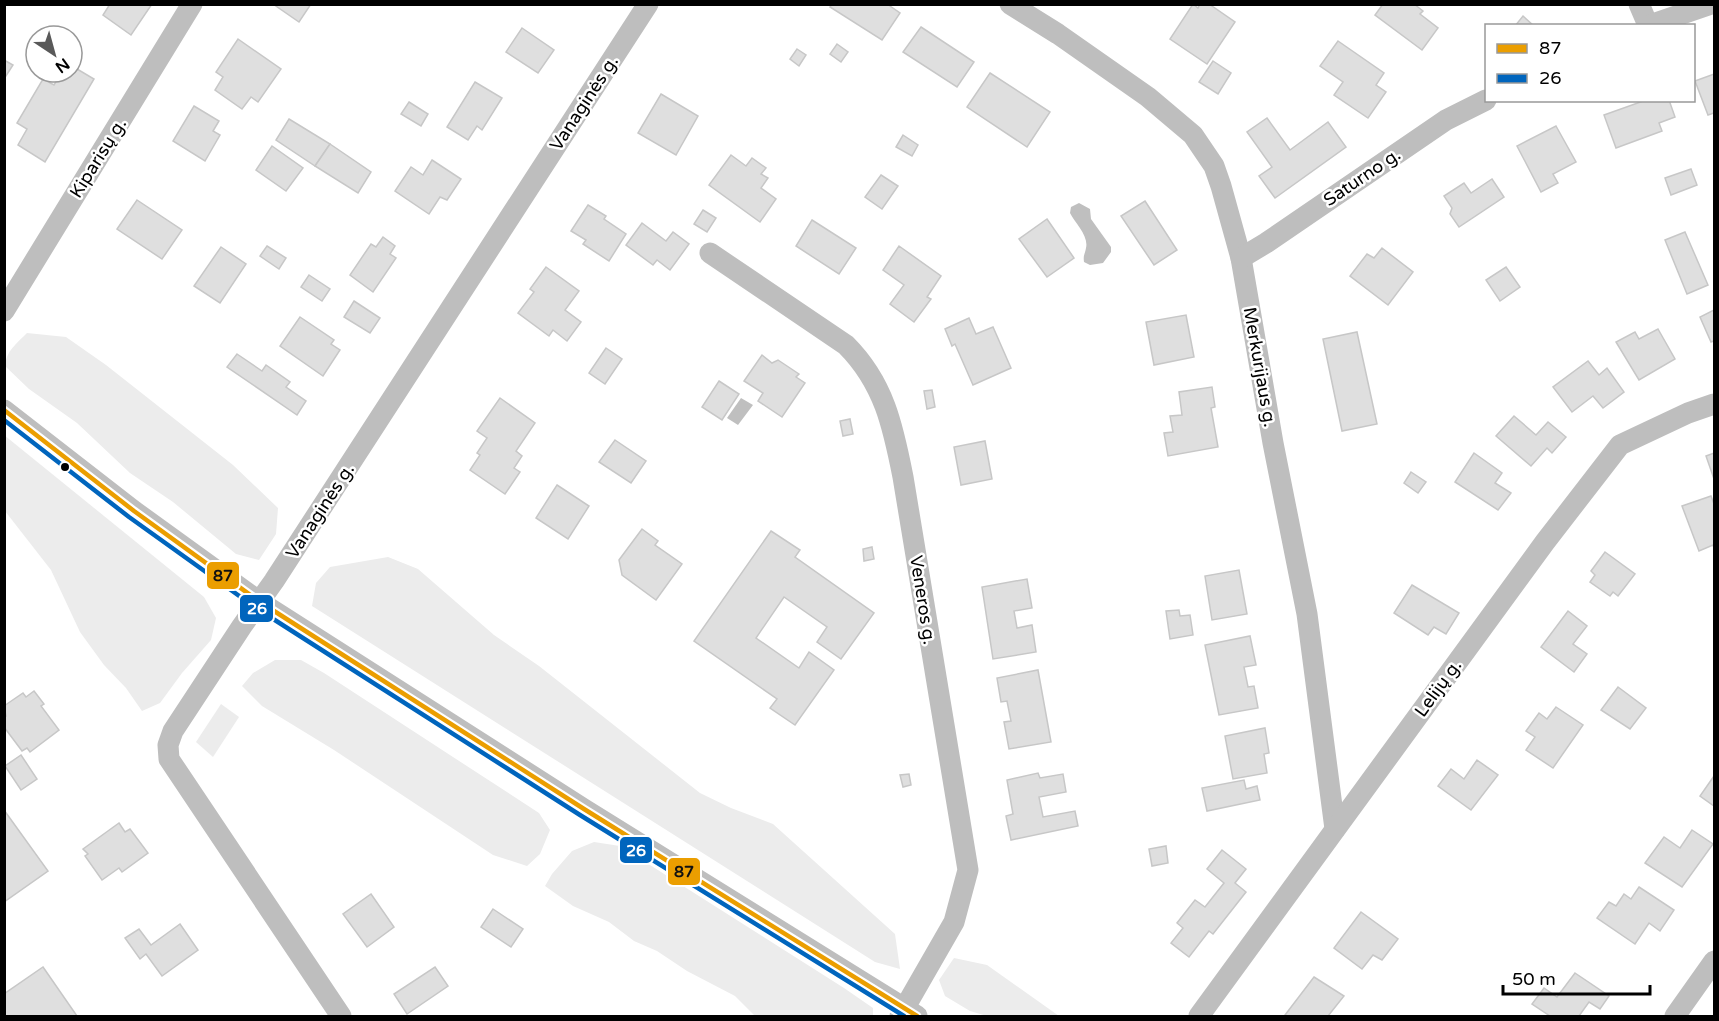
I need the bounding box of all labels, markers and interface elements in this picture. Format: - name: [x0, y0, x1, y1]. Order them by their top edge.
- north arrow: [24, 24, 84, 84]
- legend: [1485, 24, 1695, 102]
- text: 87: [1539, 37, 1562, 59]
- street label: Vanaginės g.: [545, 51, 623, 155]
- text: N: [51, 53, 73, 77]
- text: 26: [1539, 67, 1562, 89]
- street label: Kiparisų g.: [65, 114, 131, 202]
- street label: Saturno g.: [1319, 143, 1405, 211]
- street label: Merkurijaus g.: [1239, 305, 1281, 429]
- street label: Vanaginės g.: [281, 459, 359, 563]
- unlabelled marker: [59, 461, 71, 473]
- street label: Veneros g.: [905, 554, 941, 646]
- line badge: 87: [206, 561, 240, 590]
- text: 87: [213, 566, 233, 586]
- line badge: 26: [239, 594, 274, 623]
- text: 26: [247, 599, 267, 619]
- street label: Lelijų g.: [1410, 655, 1466, 721]
- line badge: 26: [619, 836, 653, 864]
- text: 26: [626, 841, 646, 861]
- line badge: 87: [667, 857, 701, 886]
- text: 87: [674, 862, 694, 882]
- scale bar: [1503, 958, 1650, 996]
- text: 50 m: [1512, 968, 1556, 990]

